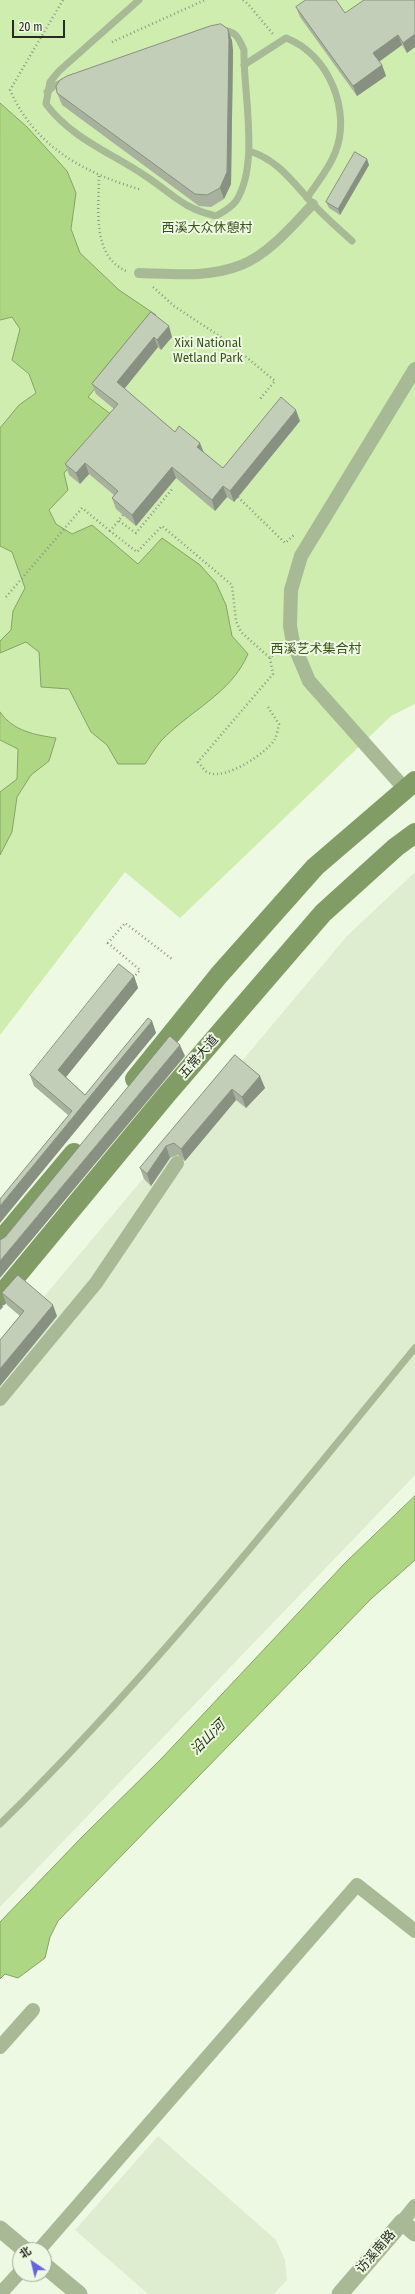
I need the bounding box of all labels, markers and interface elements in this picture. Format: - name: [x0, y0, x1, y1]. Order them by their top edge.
- scale bar: [14, 12, 67, 38]
- text: 20 m: [19, 20, 43, 34]
- park label: 西溪大众休憩村: [162, 220, 252, 236]
- park label: Xixi National Wetland Park: [173, 335, 243, 366]
- park label: 西溪艺术集合村: [271, 641, 361, 657]
- street label: 五常大道: [176, 1032, 222, 1082]
- water label: 沿山河: [187, 1717, 229, 1759]
- street label: 访溪南路: [353, 2227, 399, 2277]
- north arrow: [12, 2242, 52, 2282]
- text: 北: [17, 2244, 34, 2261]

